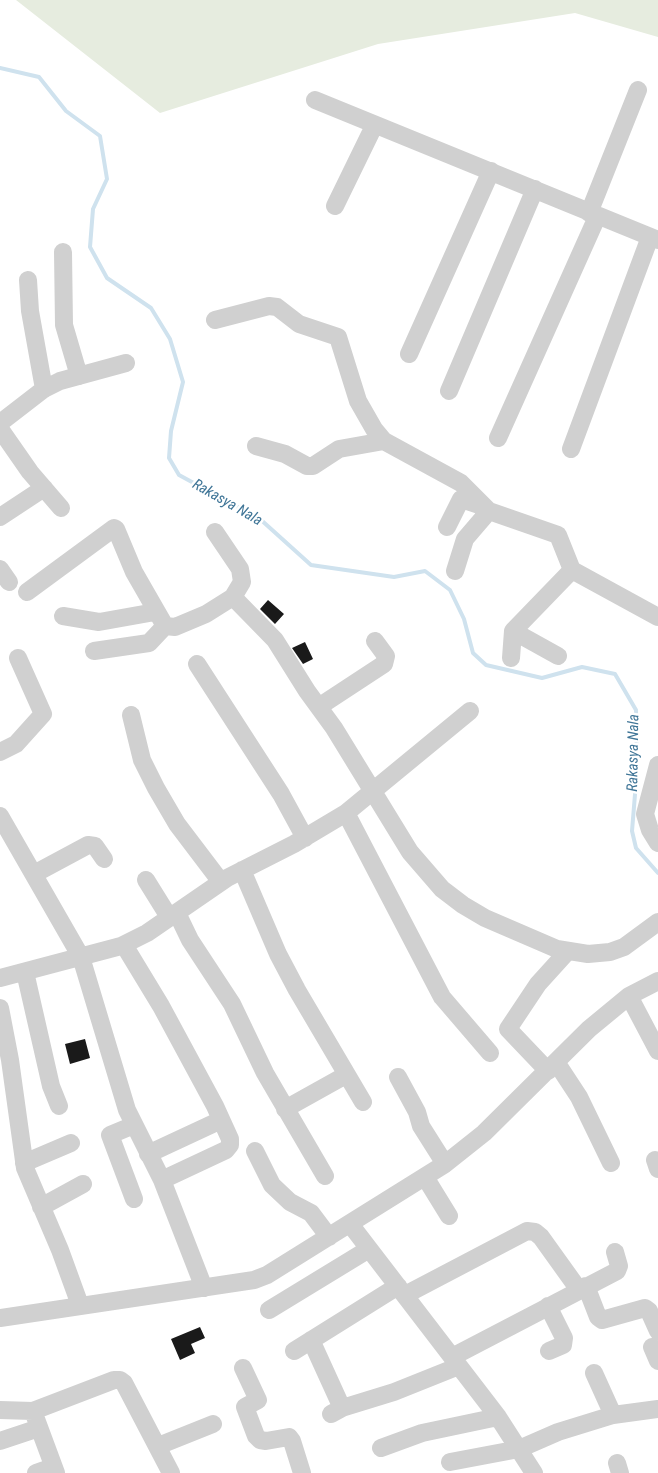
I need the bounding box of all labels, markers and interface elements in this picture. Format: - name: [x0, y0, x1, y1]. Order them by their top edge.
- water label: Rakasya Nala: [189, 476, 265, 530]
- water label: Rakasya Nala: [624, 714, 644, 792]

